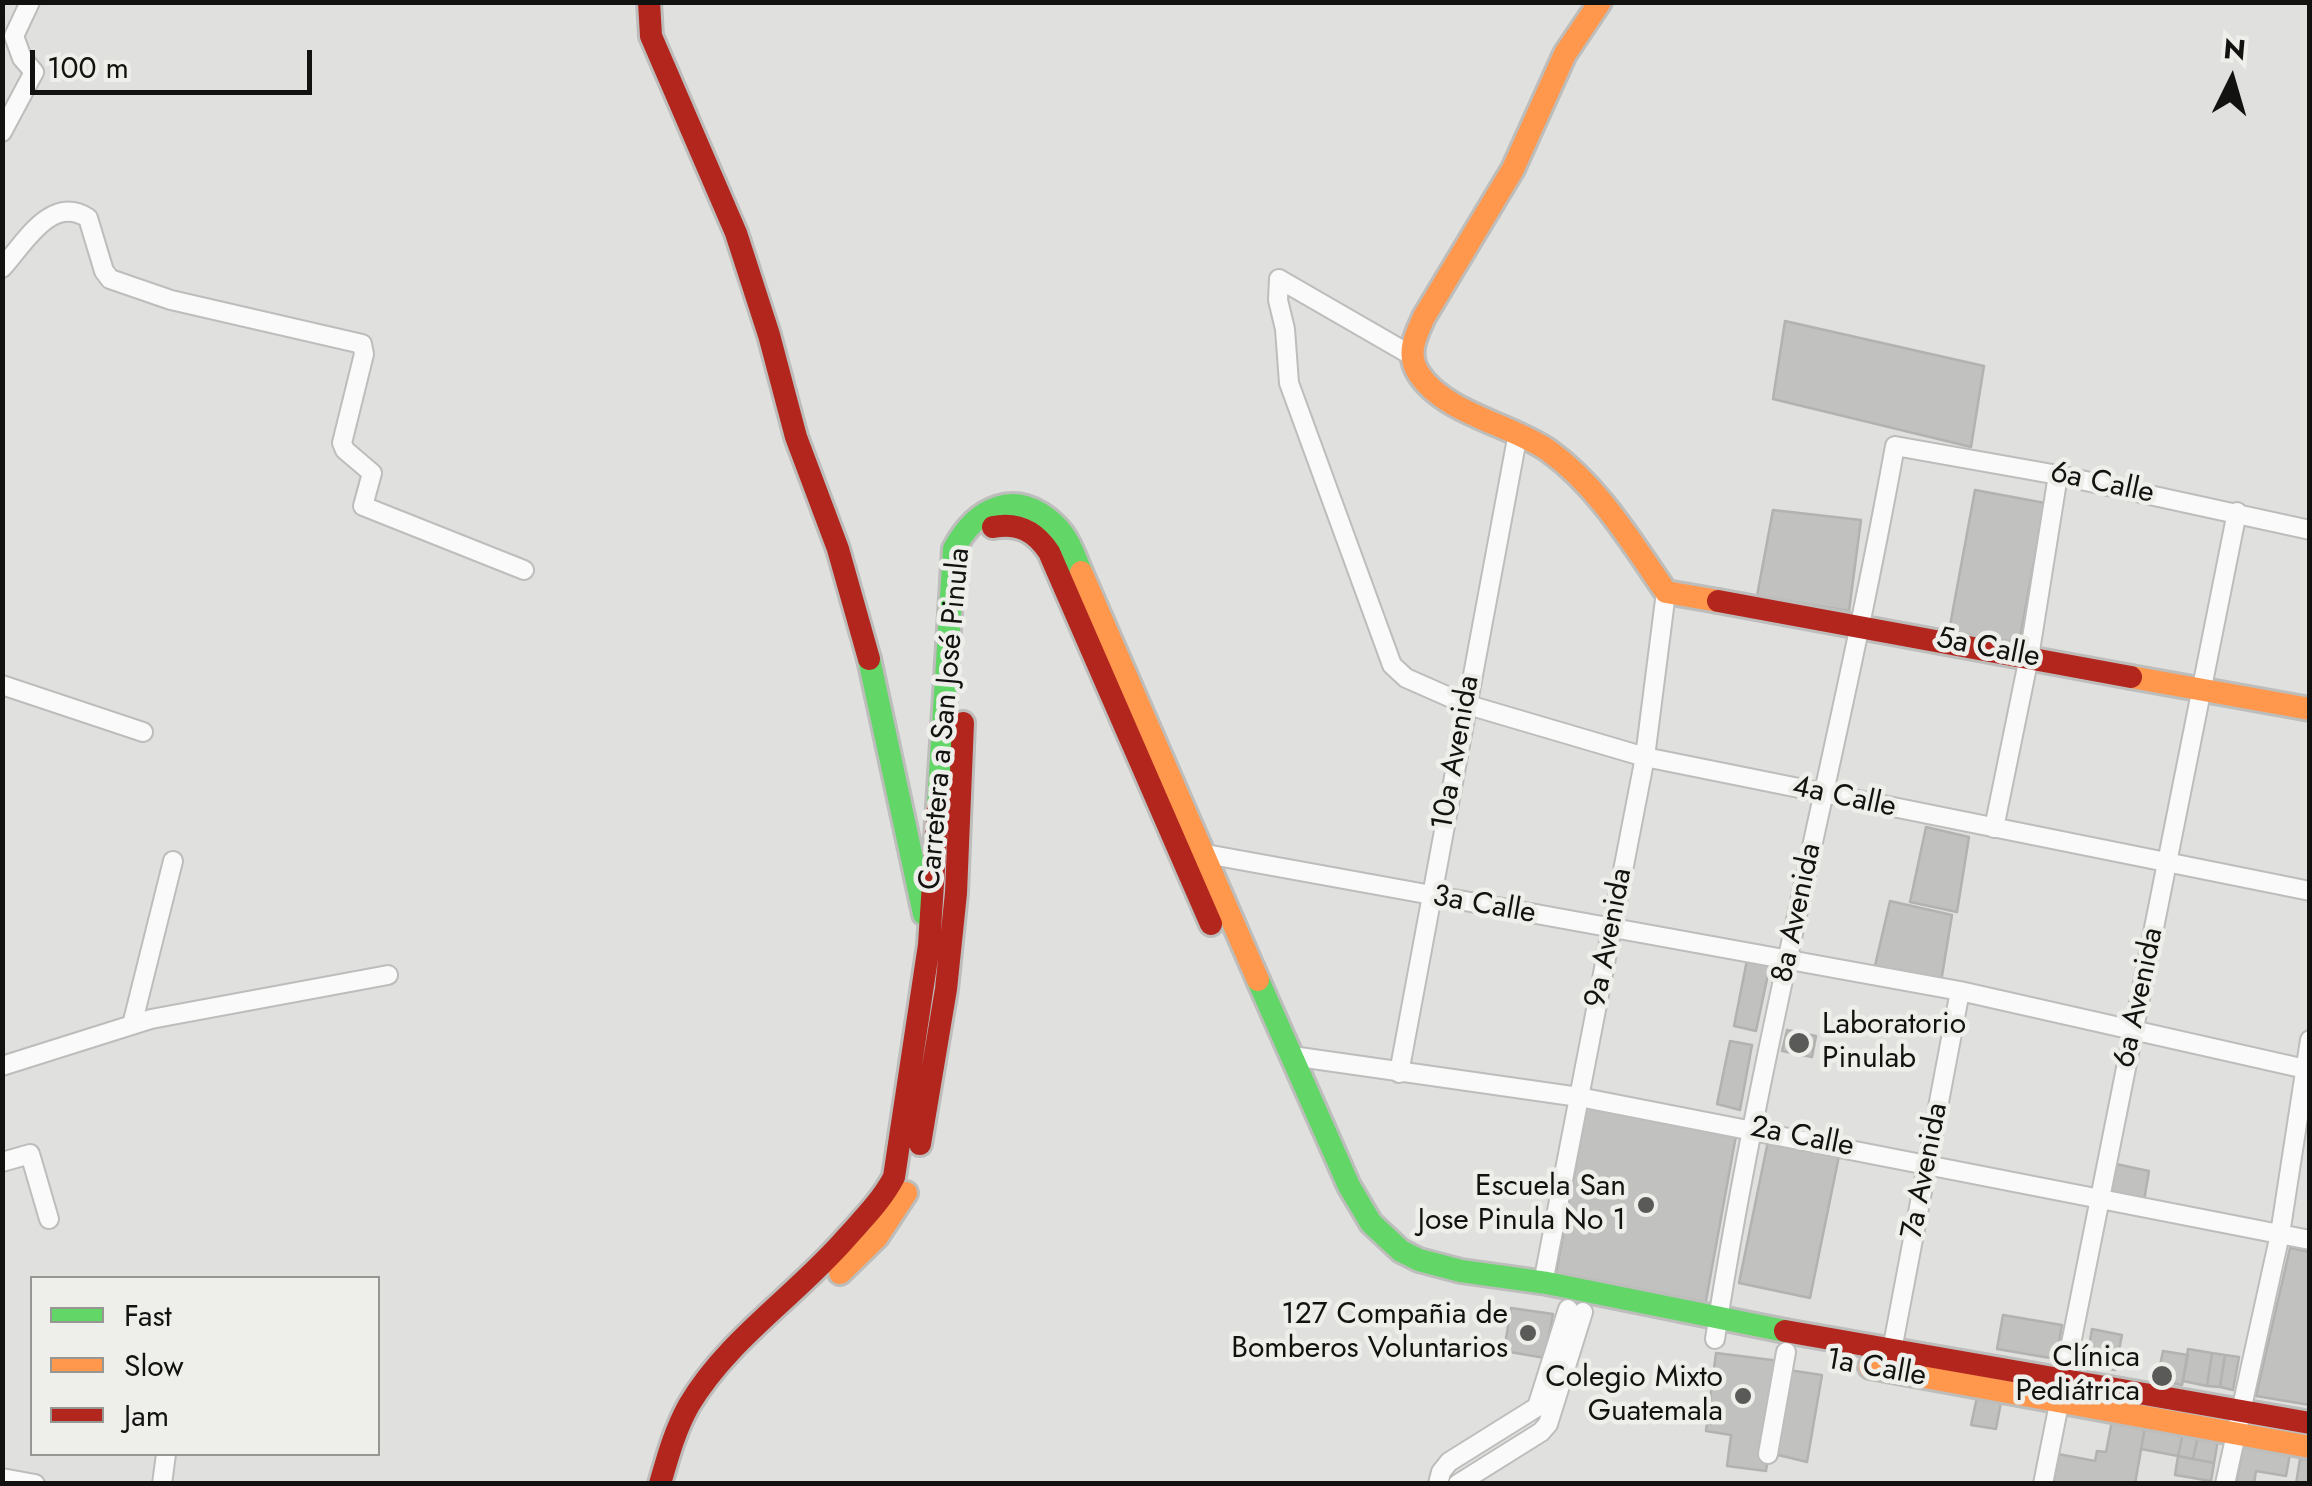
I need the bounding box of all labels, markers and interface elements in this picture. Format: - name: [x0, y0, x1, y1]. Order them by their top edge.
- text: N: [2222, 28, 2248, 71]
- scale bar: [35, 30, 318, 92]
- north arrow: [2182, 30, 2282, 130]
- text: 100 m: [47, 46, 129, 89]
- street label: 6a Calle: [2047, 455, 2157, 513]
- street label: Carretera a San José Pinula: [913, 546, 979, 892]
- street label: 5a Calle: [1933, 621, 2043, 677]
- street label: 10a Avenida: [1426, 673, 1488, 833]
- street label: 4a Calle: [1789, 769, 1899, 827]
- street label: 8a Avenida: [1766, 840, 1830, 986]
- street label: 9a Avenida: [1579, 865, 1641, 1011]
- street label: 3a Calle: [1430, 879, 1538, 933]
- street label: 6a Avenida: [2108, 925, 2172, 1071]
- place label: Laboratorio Pinulab: [1822, 1008, 1966, 1078]
- marker: Laboratorio Pinulab: [1786, 1030, 1812, 1056]
- street label: 7a Avenida: [1895, 1100, 1957, 1242]
- street label: 2a Calle: [1747, 1110, 1857, 1166]
- place label: Escuela San Jose Pinula No 1: [1418, 1170, 1626, 1240]
- marker: Escuela San Jose Pinula No 1: [1635, 1194, 1657, 1216]
- legend: [30, 1276, 380, 1456]
- text: Fast: [124, 1294, 172, 1337]
- place label: 127 Compañia de Bomberos Voluntarios: [1231, 1298, 1508, 1368]
- marker: 127 Compañia de Bomberos Voluntarios: [1517, 1322, 1539, 1344]
- place label: Clínica Pediátrica: [2016, 1341, 2140, 1412]
- street label: 1a Calle: [1823, 1342, 1929, 1396]
- text: Slow: [124, 1344, 184, 1387]
- place label: Colegio Mixto Guatemala: [1545, 1361, 1723, 1432]
- marker: Clínica Pediátrica: [2149, 1363, 2175, 1389]
- marker: Colegio Mixto Guatemala: [1732, 1385, 1754, 1407]
- text: Jam: [124, 1394, 169, 1437]

